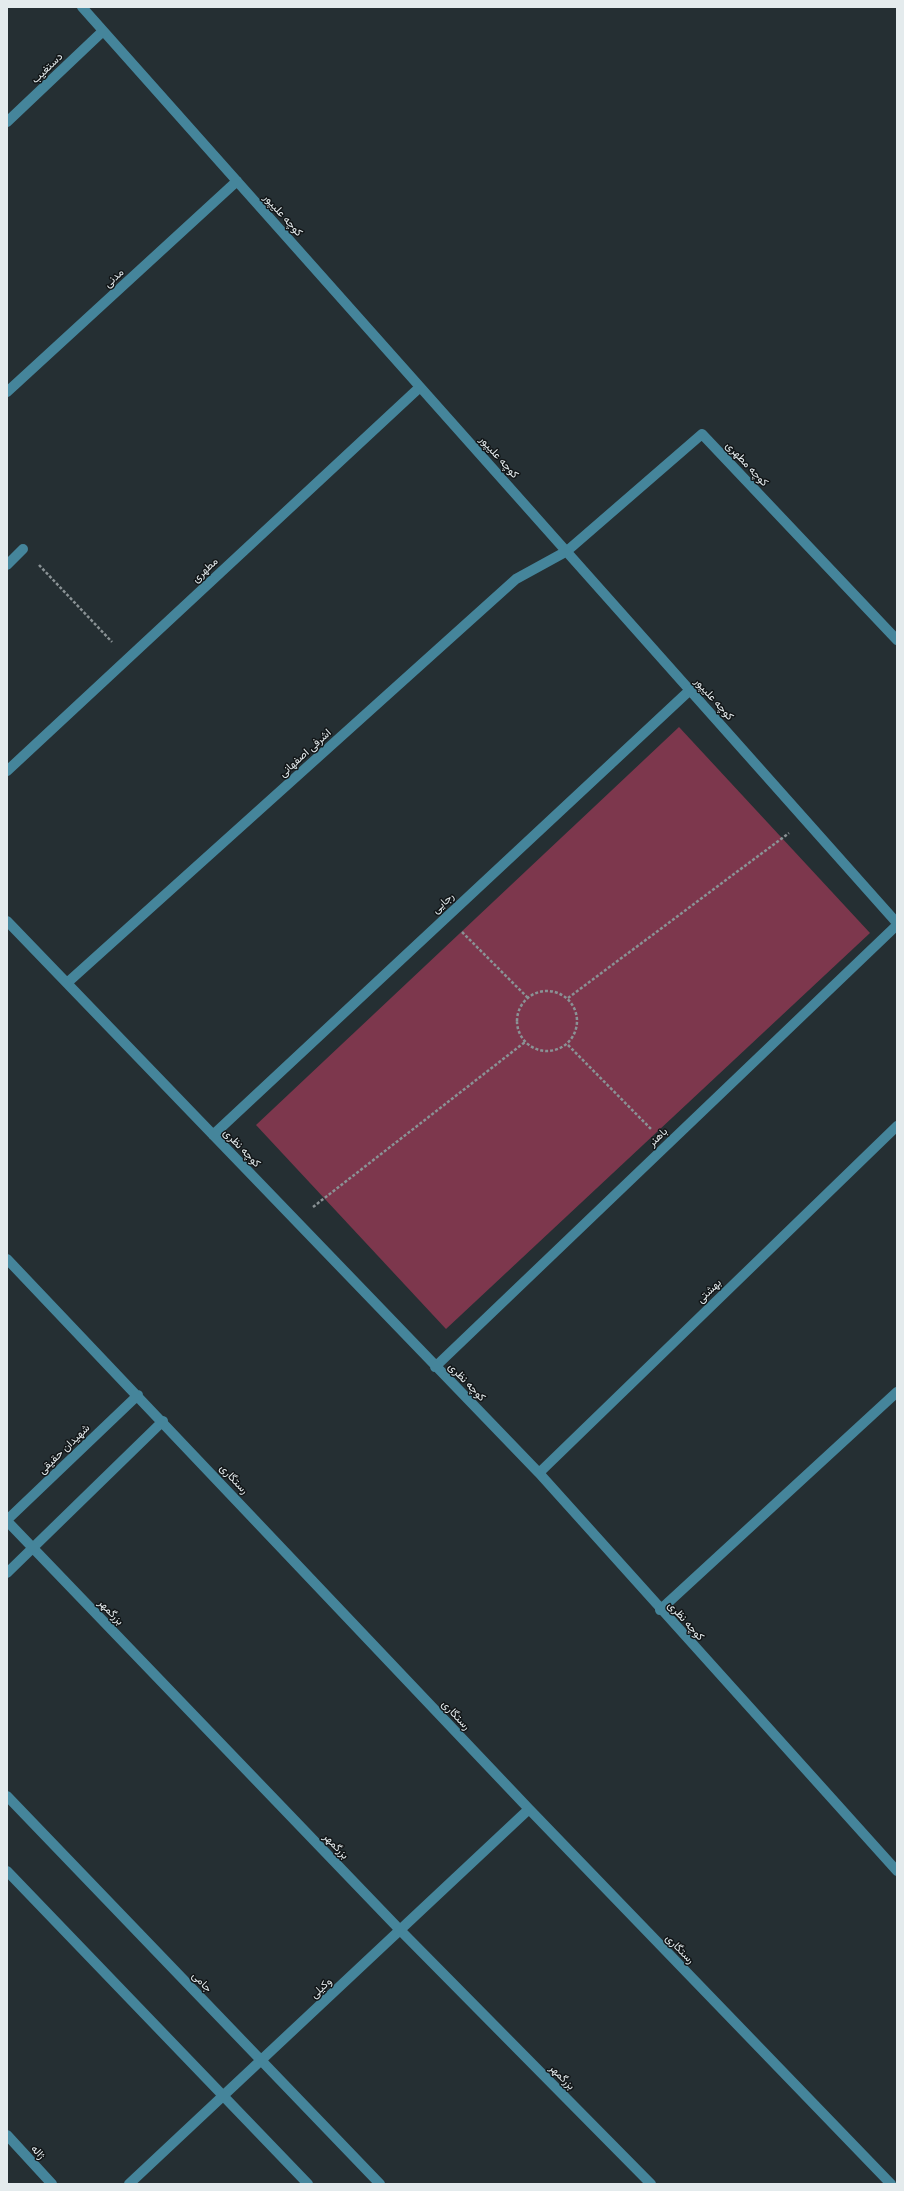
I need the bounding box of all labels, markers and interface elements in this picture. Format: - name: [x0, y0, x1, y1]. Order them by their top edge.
- street label: دستغیب: [29, 50, 65, 86]
- street label: کوچه علیپور: [261, 191, 305, 239]
- street label: مدنی: [101, 266, 127, 290]
- street label: کوچه علیپور: [477, 433, 521, 481]
- street label: کوچه مطهری: [723, 439, 771, 489]
- street label: مطهری: [189, 555, 221, 585]
- street label: کوچه علیپور: [692, 675, 736, 723]
- street label: اشرفی اصفهانی: [276, 726, 334, 780]
- street label: رجایی: [429, 890, 457, 916]
- street label: باهنر: [646, 1125, 670, 1149]
- street label: کوچه نظری: [221, 1126, 263, 1170]
- street label: بهشتی: [694, 1276, 724, 1306]
- street label: کوچه نظری: [446, 1360, 488, 1404]
- street label: شهیدان حقیقی: [36, 1421, 92, 1477]
- street label: رستگاری: [217, 1461, 251, 1497]
- street label: بزرگمهر: [95, 1596, 127, 1628]
- street label: کوچه نظری: [665, 1599, 707, 1643]
- street label: رستگاری: [439, 1697, 473, 1733]
- street label: بزرگمهر: [320, 1830, 352, 1862]
- street label: رستگاری: [663, 1932, 697, 1966]
- street label: جامی: [189, 1969, 215, 1995]
- street label: وکیلی: [308, 1975, 334, 2001]
- street label: بزرگمهر: [546, 2061, 578, 2093]
- street label: ژاله: [28, 2142, 48, 2162]

